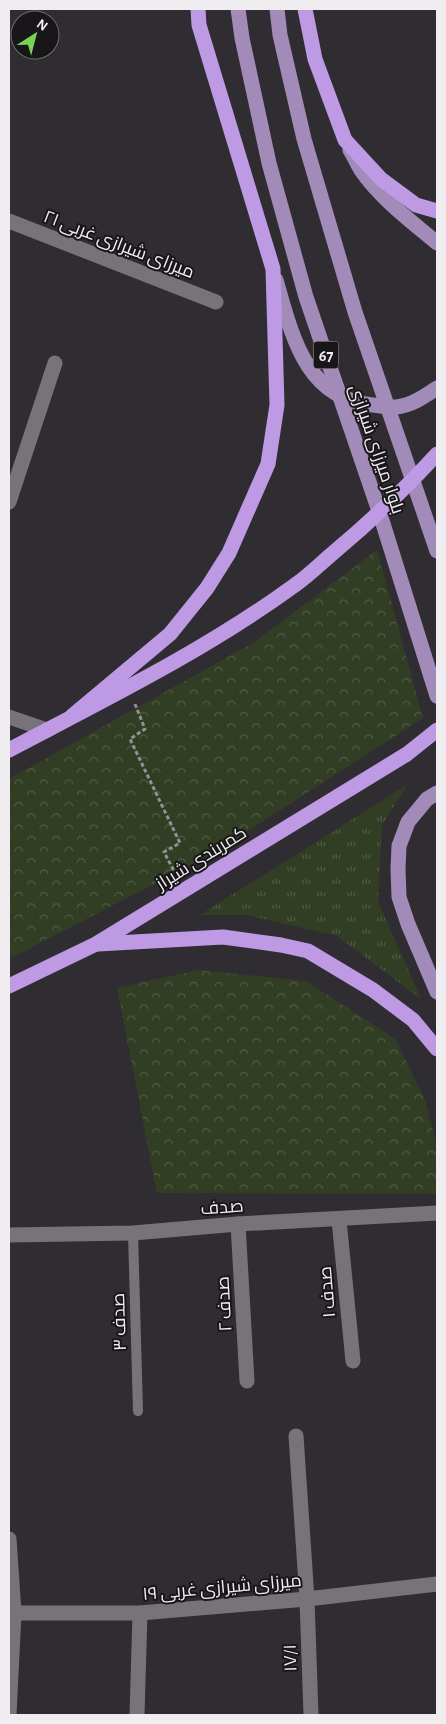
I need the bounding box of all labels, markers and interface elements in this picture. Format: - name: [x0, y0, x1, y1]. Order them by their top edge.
- north arrow: [10, 10, 60, 60]
- text: N: [34, 17, 50, 34]
- street label: ۲۱ میرزای شیرازی غربی: [40, 207, 197, 283]
- road number: 67: [314, 342, 338, 368]
- street label: بلوار میرزای شیرازی: [345, 382, 408, 517]
- street label: کمربندی شیراز: [152, 823, 250, 895]
- street label: صدف: [200, 1198, 244, 1218]
- street label: ۱ صدف: [317, 1265, 339, 1318]
- street label: ۲ صدف: [215, 1276, 235, 1332]
- street label: صدف ۳: [110, 1293, 130, 1351]
- street label: ۱۹ میرزای شیرازی غربی: [142, 1571, 303, 1605]
- street label: ۱۷/۱: [282, 1644, 300, 1672]

